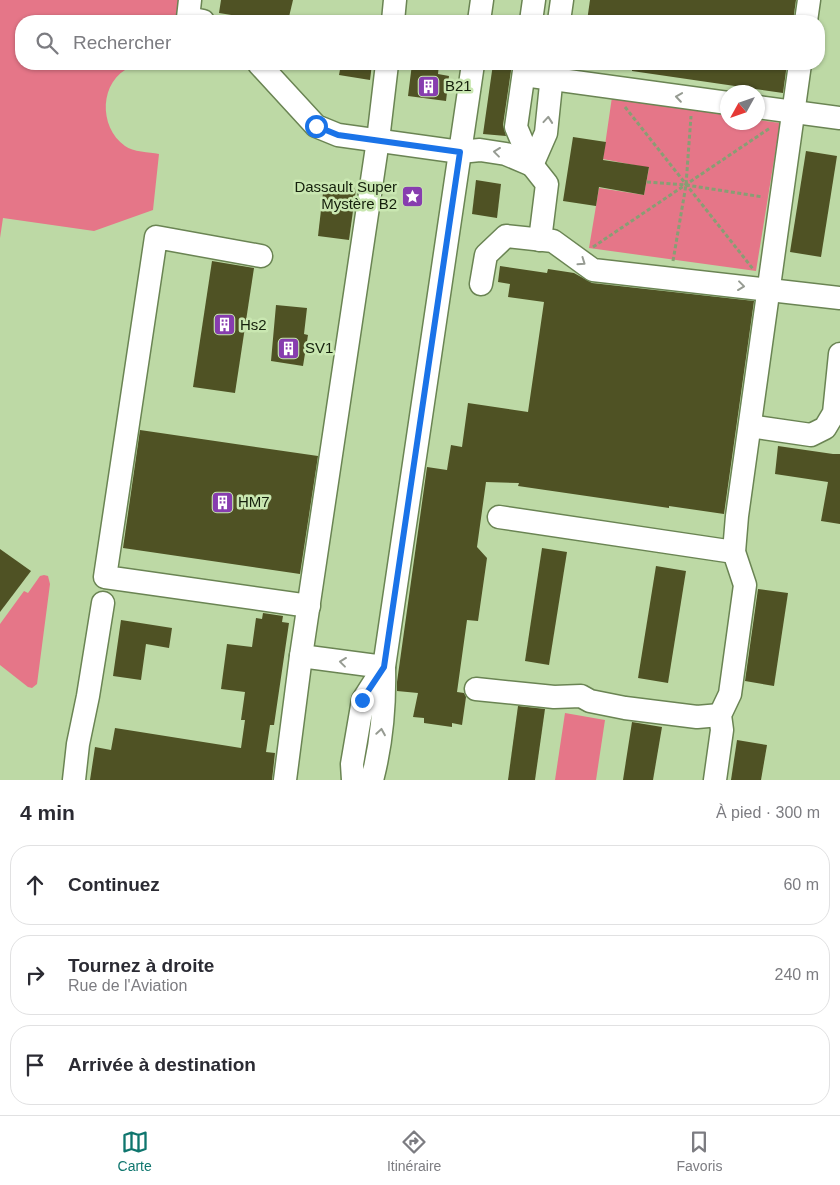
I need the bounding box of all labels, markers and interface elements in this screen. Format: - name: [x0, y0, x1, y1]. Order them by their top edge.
- search box: [15, 15, 825, 70]
- icon: search: [33, 29, 61, 57]
- text: Rechercher: [73, 32, 171, 53]
- building icon: B21: [417, 74, 441, 98]
- place label: B21: [445, 77, 472, 94]
- north arrow: [720, 85, 765, 130]
- one-way arrow: [675, 92, 684, 102]
- route start: [305, 115, 328, 138]
- one-way arrow: [542, 116, 553, 124]
- one-way arrow: [493, 148, 502, 158]
- place label: Dassault Super Mystère B2: [294, 178, 397, 212]
- place icon: Dassault Super Mystère B2: [401, 184, 425, 208]
- one-way arrow: [576, 256, 585, 265]
- one-way arrow: [737, 280, 745, 291]
- building icon: Hs2: [212, 313, 236, 337]
- place label: Hs2: [240, 316, 267, 333]
- building icon: SV1: [277, 336, 301, 360]
- place label: SV1: [305, 339, 333, 356]
- building icon: HM7: [210, 490, 234, 514]
- place label: HM7: [238, 493, 270, 510]
- one-way arrow: [338, 657, 346, 668]
- route end: [351, 689, 374, 712]
- one-way arrow: [376, 728, 386, 737]
- text: 4 min: [20, 801, 75, 824]
- text: À pied · 300 m: [716, 804, 820, 821]
- icon: ahead: [21, 871, 49, 899]
- text: Continuez: [68, 874, 160, 895]
- text: 60 m: [783, 876, 819, 893]
- text: Tournez à droite: [68, 955, 214, 976]
- icon: right: [21, 961, 49, 989]
- text: 240 m: [775, 966, 819, 983]
- text: Rue de l'Aviation: [68, 977, 187, 994]
- icon: arrive: [21, 1051, 49, 1079]
- text: Arrivée à destination: [68, 1054, 256, 1075]
- tab: Carte: [118, 1128, 152, 1174]
- tab: Itinéraire: [387, 1128, 441, 1174]
- tab: Favoris: [677, 1128, 722, 1174]

